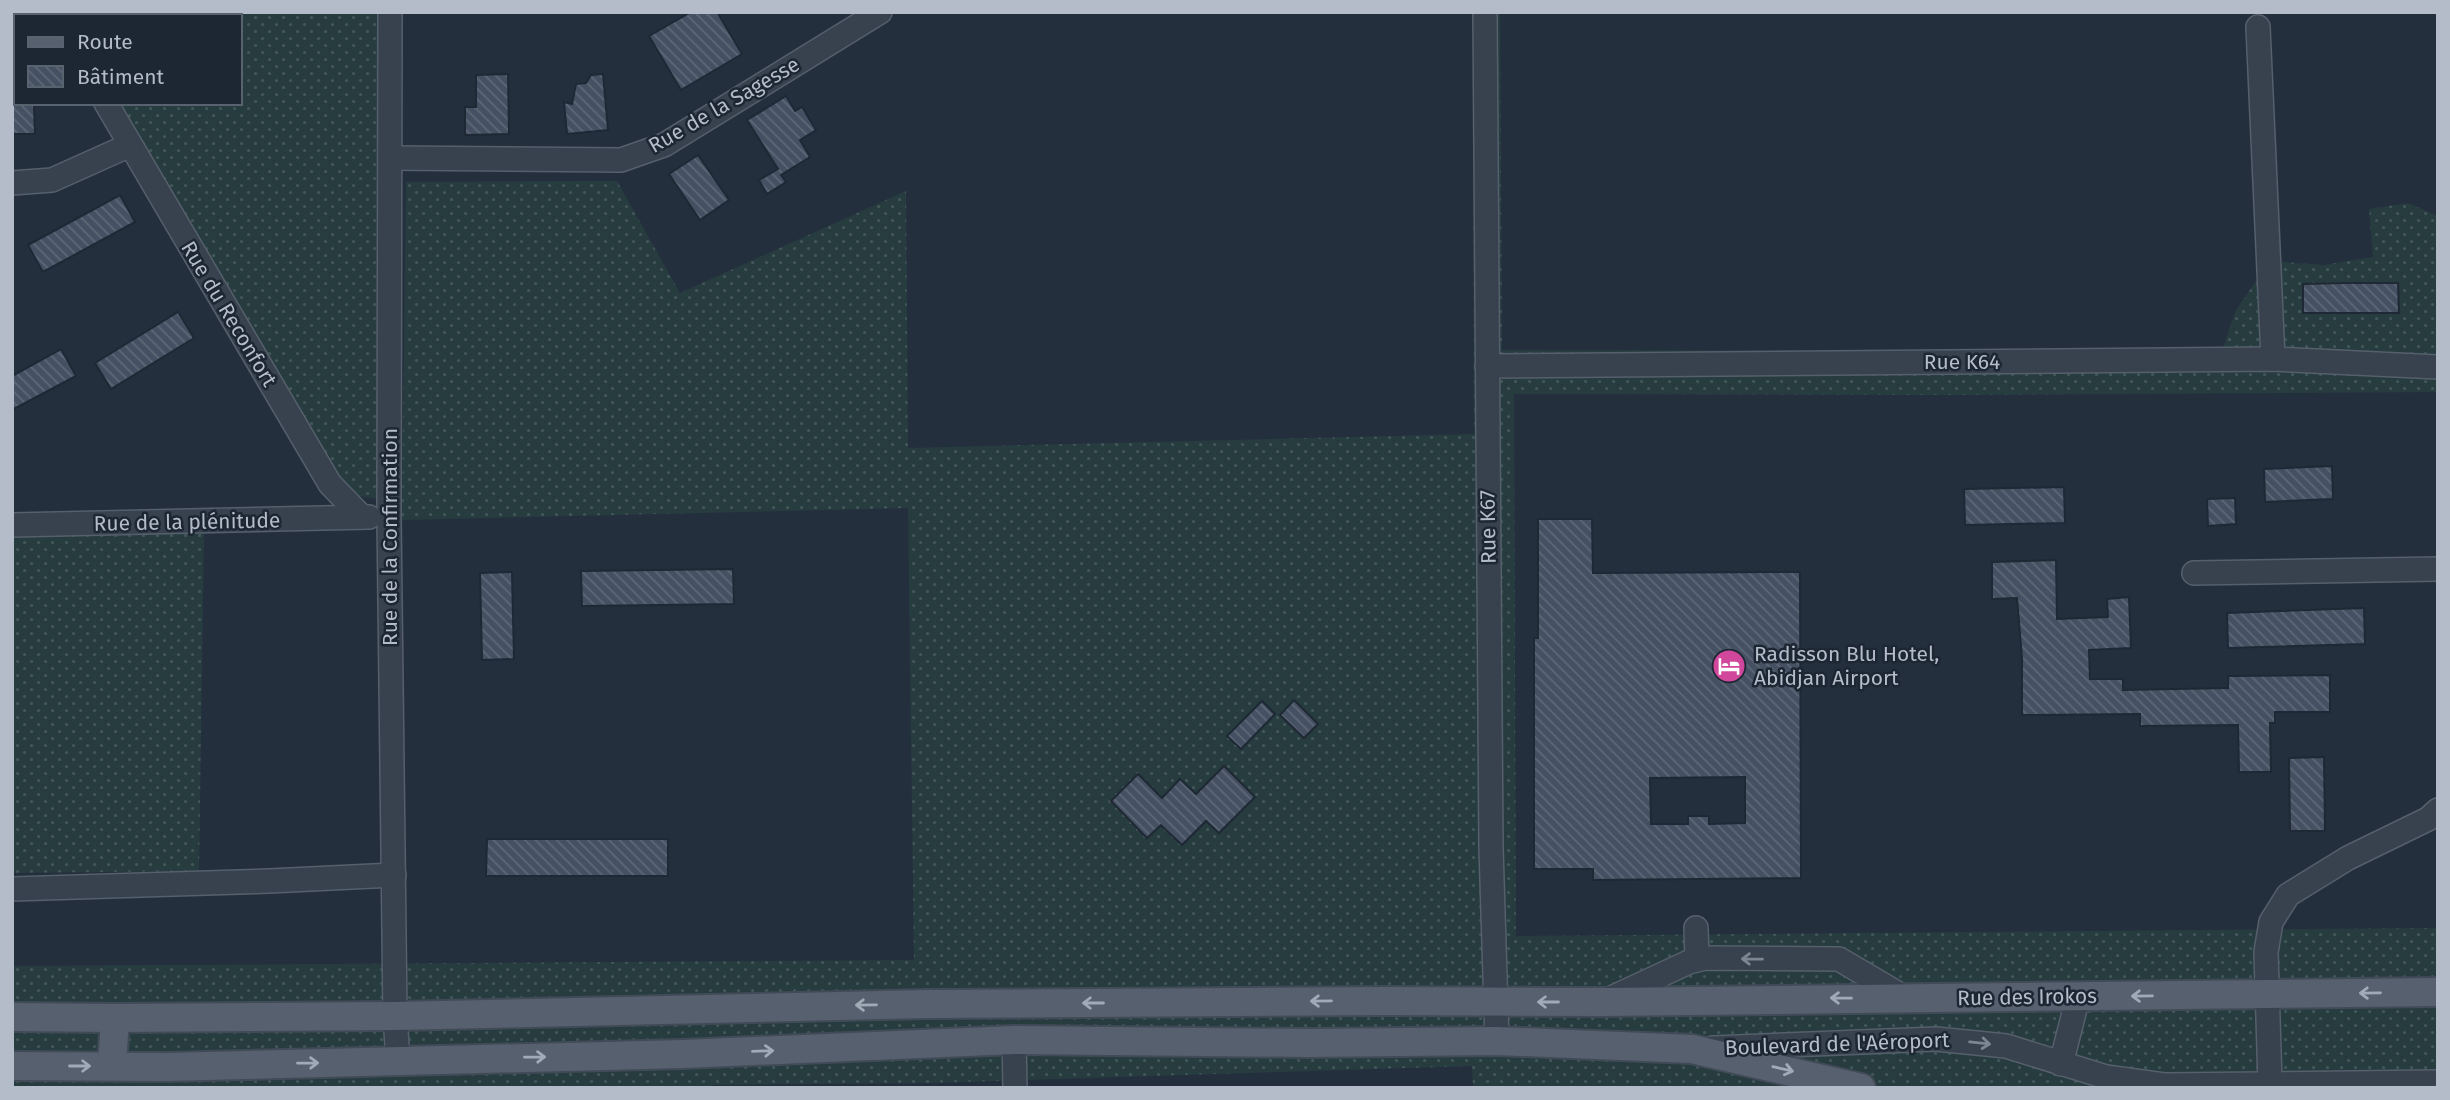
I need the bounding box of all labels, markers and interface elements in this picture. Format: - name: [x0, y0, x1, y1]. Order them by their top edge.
- legend: [14, 14, 242, 105]
- text: Route: [77, 29, 133, 55]
- street label: Rue de la Sagesse: [644, 51, 804, 159]
- text: Bâtiment: [77, 64, 164, 90]
- street label: Rue du Reconfort: [175, 237, 283, 392]
- street label: Rue K64: [1924, 349, 2000, 375]
- street label: Rue de la Confirmation: [377, 428, 403, 646]
- street label: Rue K67: [1474, 490, 1502, 564]
- street label: Rue de la plénitude: [94, 507, 280, 537]
- place label: Radisson Blu Hotel, Abidjan Airport: [1754, 641, 1939, 691]
- hotel icon: Radisson Blu Hotel, Abidjan Airport: [1710, 647, 1748, 685]
- one-way arrow: [1741, 952, 1764, 966]
- street label: Rue des Irokos: [1957, 983, 2097, 1011]
- one-way arrow: [2358, 986, 2381, 1000]
- one-way arrow: [2131, 989, 2154, 1003]
- one-way arrow: [1830, 991, 1853, 1005]
- one-way arrow: [1310, 994, 1333, 1008]
- one-way arrow: [1537, 995, 1560, 1009]
- one-way arrow: [1082, 996, 1105, 1009]
- one-way arrow: [855, 998, 878, 1012]
- street label: Boulevard de l'Aéroport: [1724, 1027, 1950, 1061]
- one-way arrow: [1969, 1037, 1991, 1050]
- one-way arrow: [751, 1044, 774, 1057]
- one-way arrow: [524, 1051, 547, 1064]
- one-way arrow: [296, 1057, 319, 1070]
- one-way arrow: [69, 1059, 92, 1073]
- one-way arrow: [1771, 1063, 1794, 1076]

